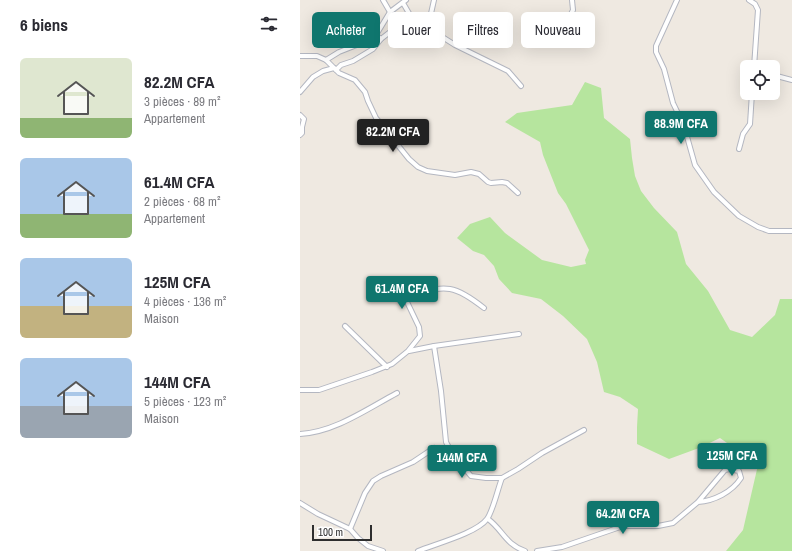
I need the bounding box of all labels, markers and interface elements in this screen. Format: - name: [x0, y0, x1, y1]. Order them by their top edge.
- chip: Acheter: [312, 12, 380, 48]
- chip: Louer: [388, 12, 445, 48]
- chip: Filtres: [453, 12, 513, 48]
- chip: Nouveau: [521, 12, 595, 48]
- text: 6 biens: [20, 13, 68, 36]
- icon: filters: [258, 13, 280, 35]
- map controls: [740, 60, 780, 100]
- button: locate: [740, 60, 780, 100]
- text: 82.2M CFA: [144, 70, 215, 93]
- icon: home: [52, 74, 100, 122]
- text: 3 pièces · 89 m²: [144, 93, 220, 110]
- text: Appartement: [144, 110, 205, 127]
- pin: 88.9M CFA: [635, 111, 727, 145]
- text: 88.9M CFA: [654, 115, 708, 132]
- pin: 82.2M CFA: [347, 119, 439, 153]
- text: 82.2M CFA: [366, 123, 420, 140]
- text: 61.4M CFA: [144, 170, 215, 193]
- icon: home: [52, 174, 100, 222]
- text: 2 pièces · 68 m²: [144, 193, 220, 210]
- text: Appartement: [144, 210, 205, 227]
- text: 125M CFA: [144, 270, 211, 293]
- icon: home: [52, 274, 100, 322]
- pin: 61.4M CFA: [356, 276, 448, 310]
- text: 61.4M CFA: [375, 280, 429, 297]
- text: 4 pièces · 136 m²: [144, 293, 226, 310]
- text: Maison: [144, 310, 179, 327]
- text: 144M CFA: [144, 370, 211, 393]
- icon: home: [52, 374, 100, 422]
- text: 5 pièces · 123 m²: [144, 393, 226, 410]
- text: Maison: [144, 410, 179, 427]
- pin: 125M CFA: [691, 443, 773, 477]
- pin: 144M CFA: [421, 445, 503, 479]
- text: 125M CFA: [707, 447, 757, 464]
- text: 144M CFA: [437, 449, 487, 466]
- pin: 64.2M CFA: [577, 501, 669, 535]
- text: 64.2M CFA: [596, 505, 650, 522]
- scale bar: [312, 523, 372, 542]
- text: 100 m: [318, 525, 343, 539]

